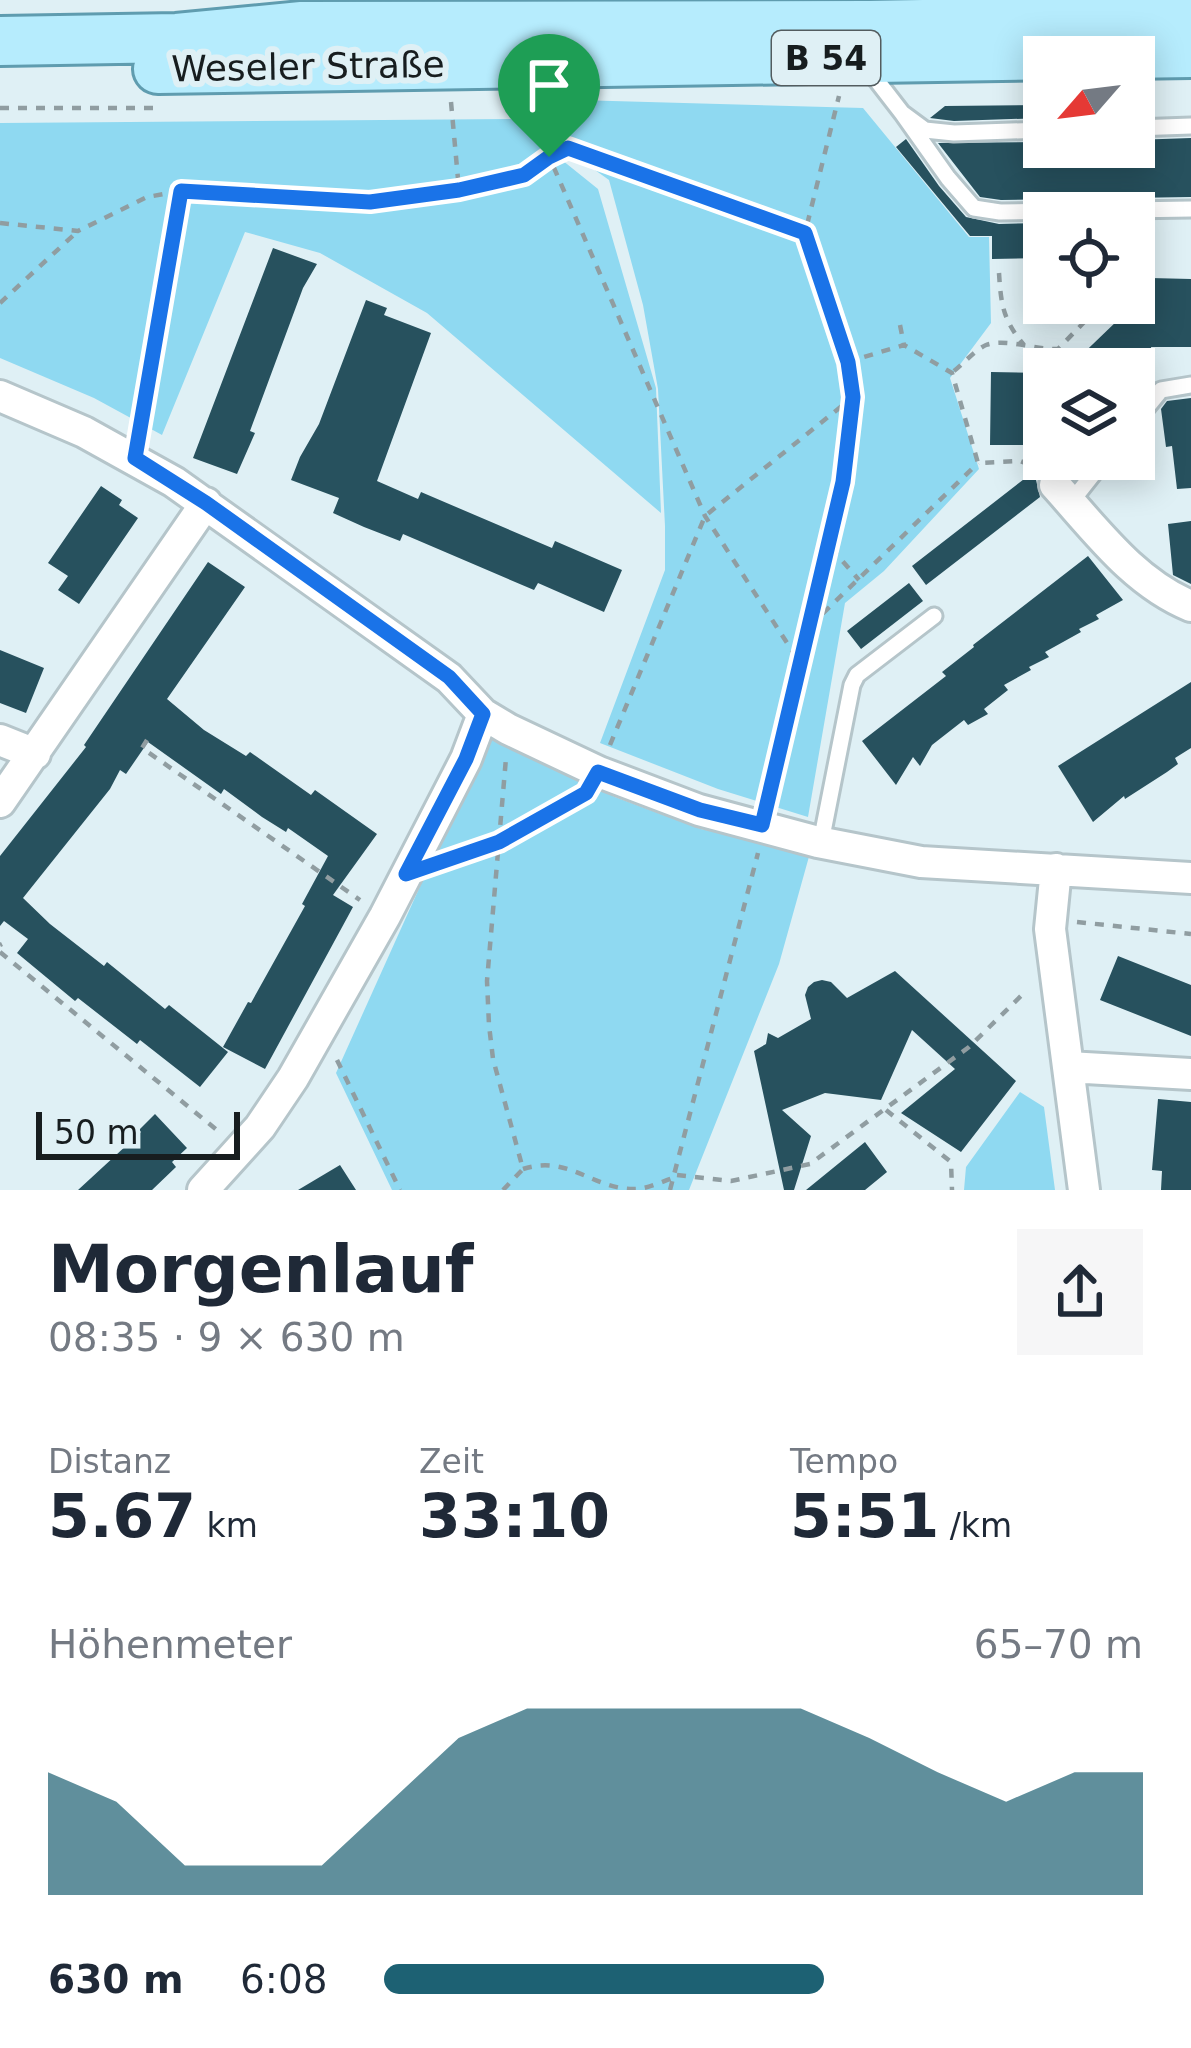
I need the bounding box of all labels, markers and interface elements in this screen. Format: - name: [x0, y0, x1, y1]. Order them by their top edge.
- road number: B 54: [772, 31, 880, 85]
- pin: [498, 34, 600, 157]
- north arrow: [1023, 36, 1155, 168]
- map controls: [1023, 36, 1155, 480]
- street label: Weseler Straße: [171, 44, 445, 89]
- icon: arrive: [516, 52, 582, 118]
- button: locate: [1023, 192, 1155, 324]
- button: layers: [1023, 348, 1155, 480]
- scale bar: [36, 1106, 240, 1159]
- text: 50 m: [54, 1113, 139, 1152]
- button: share: [1017, 1229, 1143, 1355]
- text: Morgenlauf: [48, 1231, 473, 1308]
- text: 08:35 · 9 × 630 m: [48, 1315, 405, 1360]
- text: Distanz: [48, 1442, 171, 1481]
- text: Zeit: [419, 1442, 484, 1481]
- text: Tempo: [790, 1442, 898, 1481]
- text: 5.67: [48, 1481, 196, 1551]
- text: 33:10: [419, 1481, 610, 1551]
- text: 5:51: [790, 1481, 939, 1551]
- text: km: [196, 1506, 258, 1545]
- text: /km: [939, 1506, 1012, 1545]
- text: Höhenmeter: [48, 1622, 292, 1667]
- text: 65–70 m: [974, 1622, 1143, 1667]
- text: 630 m: [48, 1957, 184, 2002]
- text: 6:08: [240, 1957, 328, 2002]

